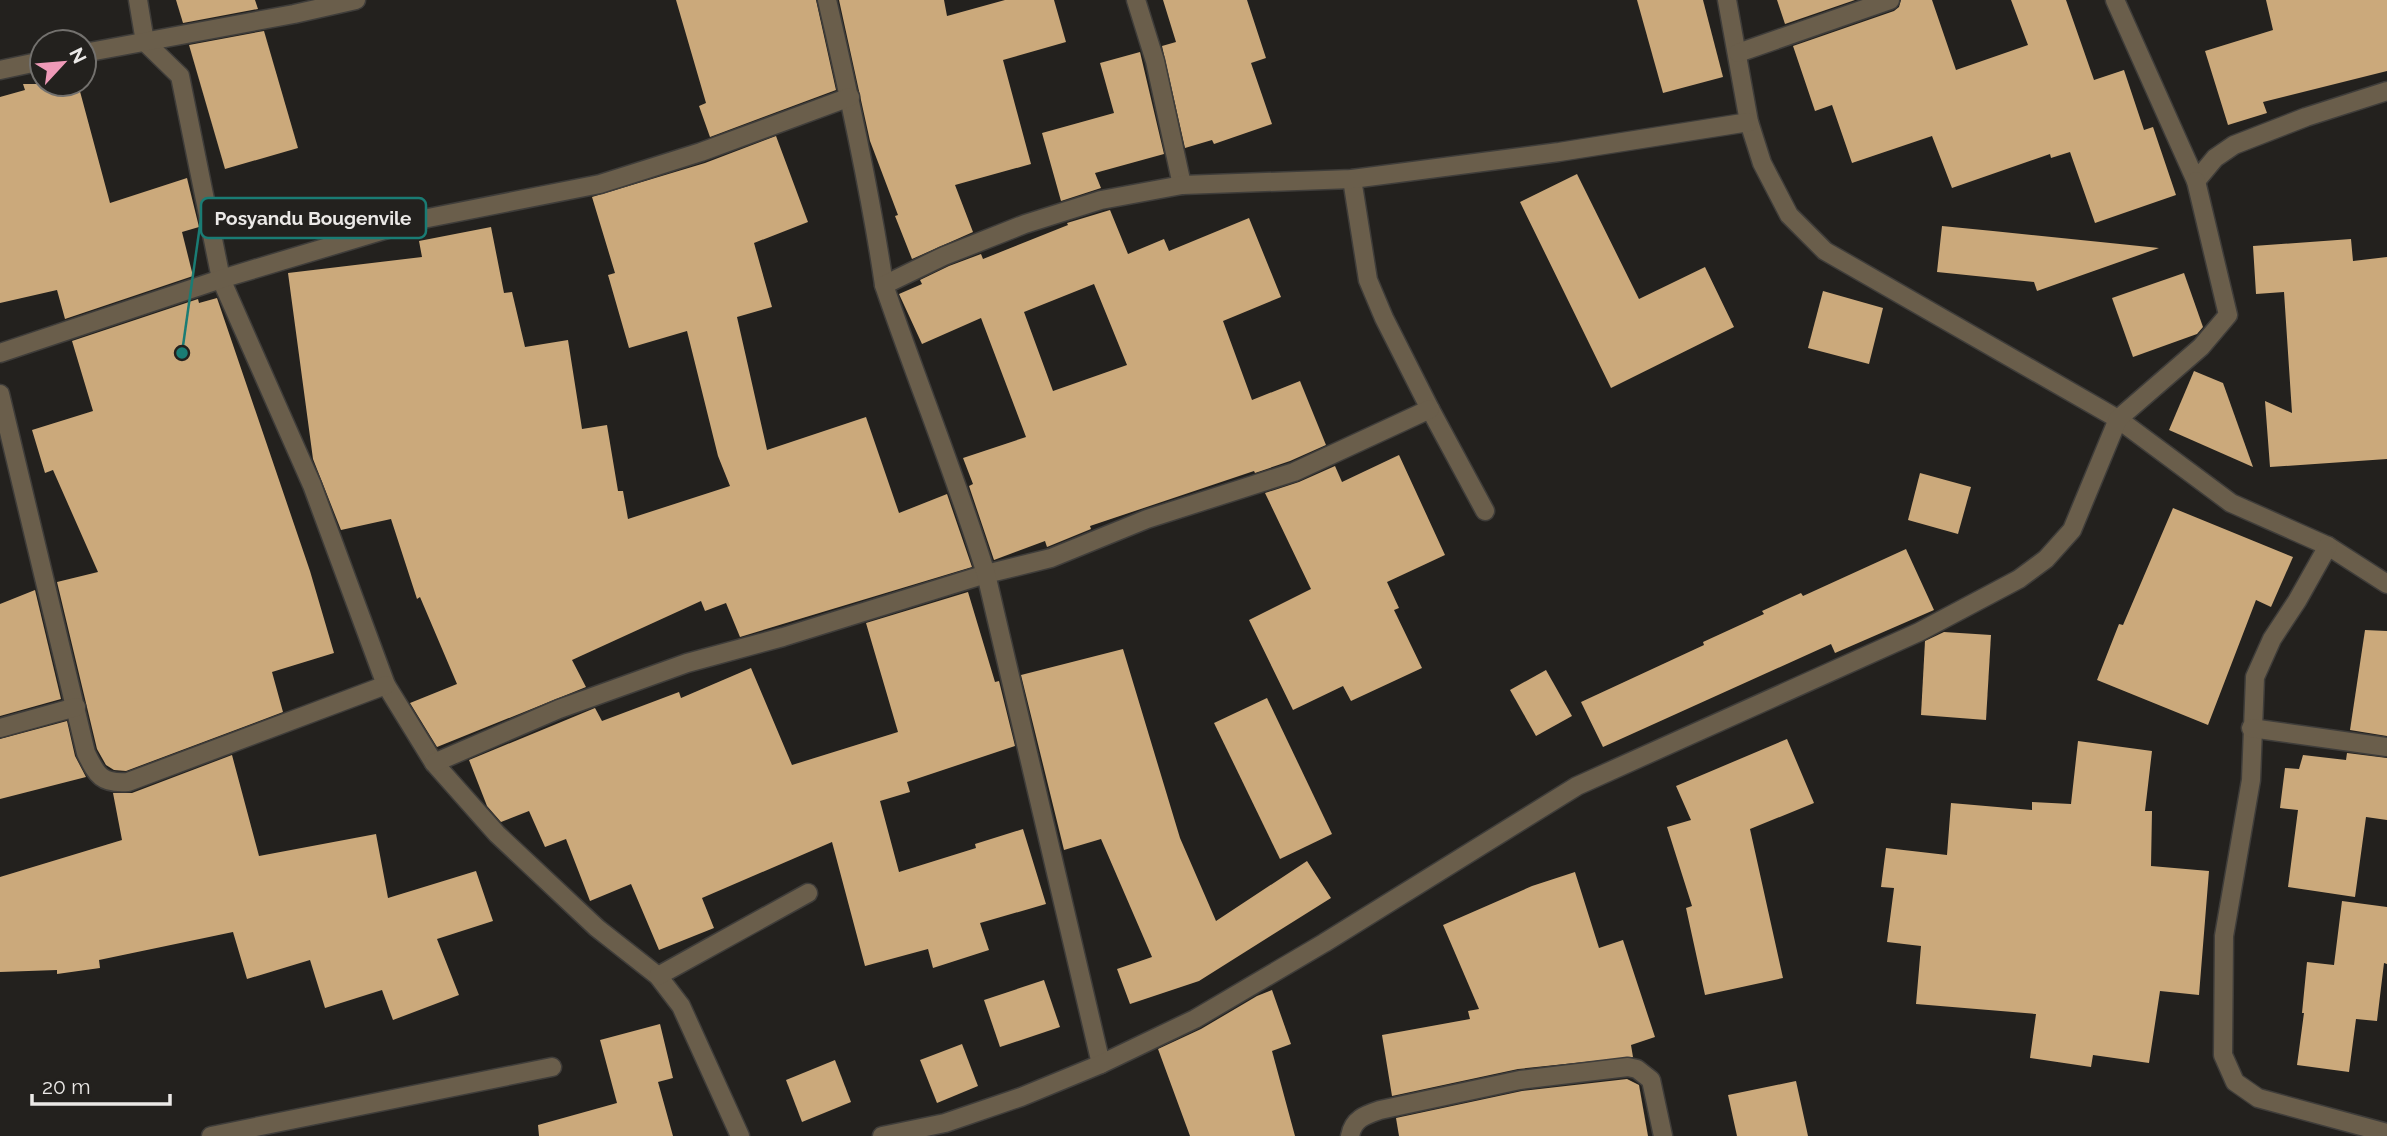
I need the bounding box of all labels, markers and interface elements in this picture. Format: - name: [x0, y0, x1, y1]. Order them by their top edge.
- north arrow: [28, 28, 98, 98]
- text: N: [65, 44, 91, 67]
- callout: Posyandu Bougenvile: [201, 198, 426, 238]
- text: Posyandu Bougenvile: [214, 207, 412, 229]
- scale bar: [32, 1062, 170, 1106]
- text: 20 m: [42, 1074, 90, 1099]

